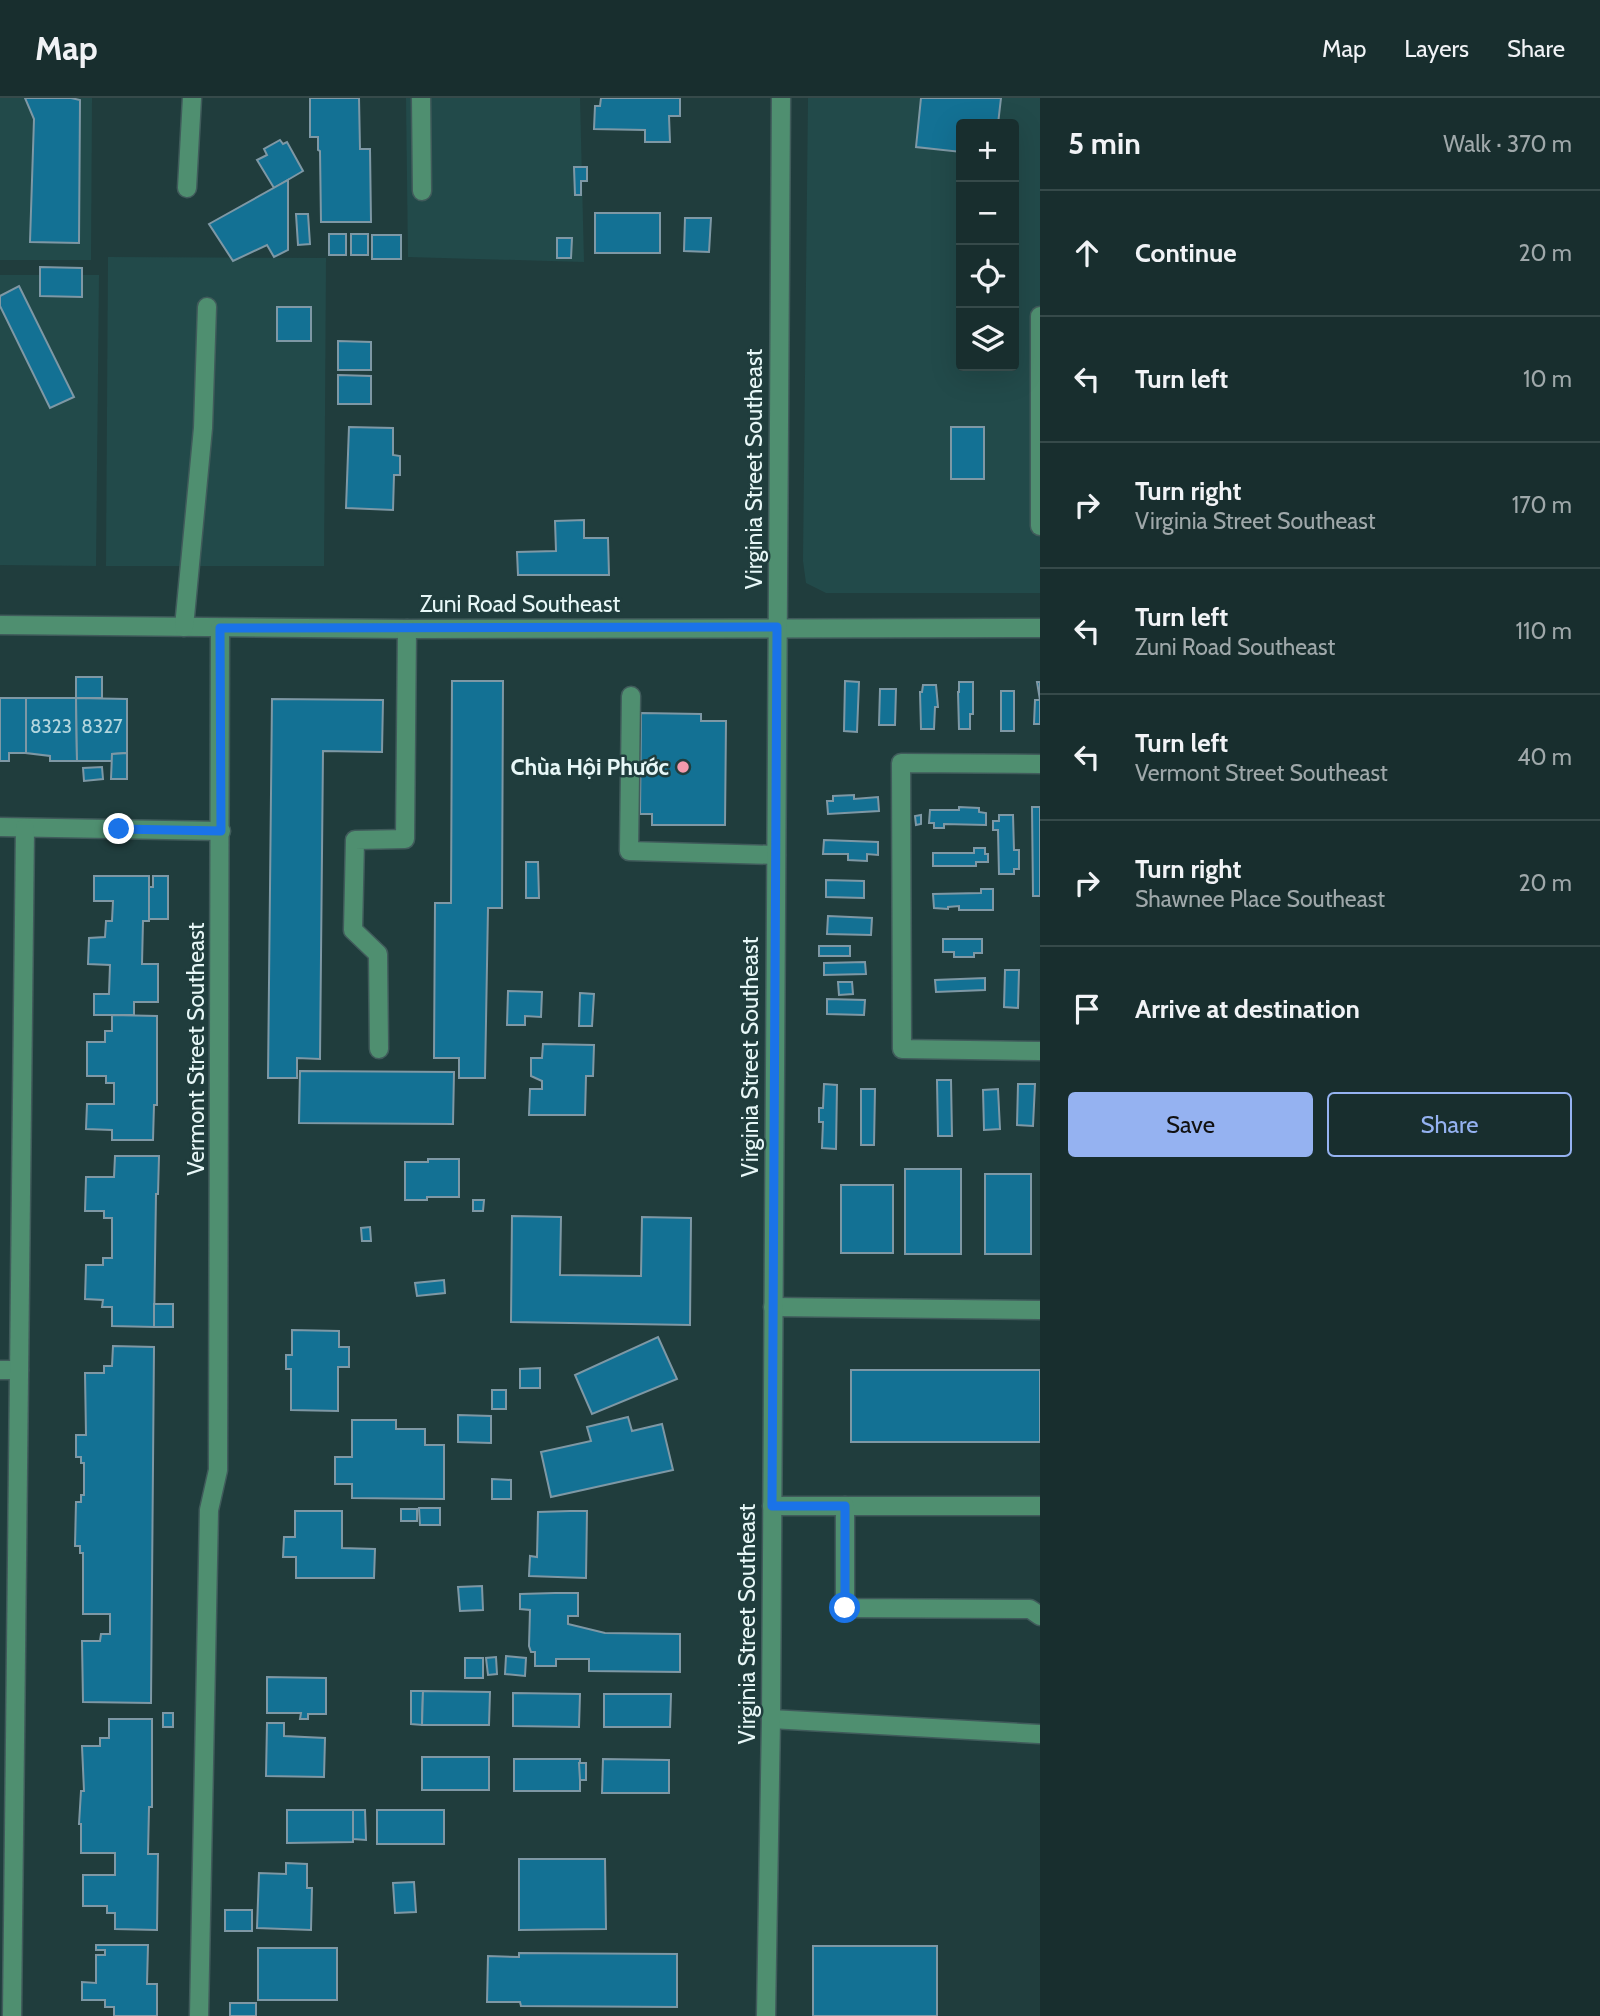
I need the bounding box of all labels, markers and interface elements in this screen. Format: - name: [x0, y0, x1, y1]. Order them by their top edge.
- text: Map: [35, 28, 98, 68]
- text: Map: [1322, 34, 1366, 63]
- text: Layers: [1404, 34, 1469, 63]
- text: Share: [1507, 34, 1565, 63]
- map controls: [956, 119, 1019, 371]
- button: +: [956, 119, 1019, 182]
- text: 5 min: [1068, 125, 1141, 162]
- text: Walk · 370 m: [1443, 130, 1572, 158]
- button: −: [956, 182, 1019, 245]
- icon: ahead: [1068, 234, 1106, 272]
- text: Continue: [1135, 237, 1237, 269]
- text: 20 m: [1519, 239, 1572, 267]
- button: locate: [956, 245, 1019, 308]
- button: layers: [956, 308, 1019, 371]
- street label: Virginia Street Southeast: [740, 349, 768, 589]
- icon: left: [1068, 360, 1106, 398]
- text: Turn left: [1135, 363, 1228, 395]
- text: 10 m: [1523, 365, 1572, 393]
- text: Turn right: [1135, 475, 1241, 507]
- icon: right: [1068, 486, 1106, 524]
- text: 170 m: [1512, 491, 1572, 519]
- text: Virginia Street Southeast: [1135, 507, 1376, 535]
- street label: Zuni Road Southeast: [420, 590, 620, 618]
- text: Turn left: [1135, 601, 1228, 633]
- icon: left: [1068, 612, 1106, 650]
- text: 110 m: [1516, 617, 1572, 645]
- text: Zuni Road Southeast: [1135, 633, 1335, 661]
- house number: 8323: [30, 715, 72, 738]
- house number: 8327: [81, 715, 123, 738]
- text: Turn left: [1135, 727, 1228, 759]
- icon: left: [1068, 738, 1106, 776]
- text: 40 m: [1517, 743, 1572, 771]
- place label: Chùa Hội Phước: [510, 753, 669, 781]
- marker: Chùa Hội Phước: [675, 759, 691, 775]
- text: Vermont Street Southeast: [1135, 759, 1388, 787]
- route end: [103, 813, 134, 844]
- text: Turn right: [1135, 853, 1241, 885]
- icon: right: [1068, 864, 1106, 902]
- text: 20 m: [1519, 869, 1572, 897]
- text: Shawnee Place Southeast: [1135, 885, 1385, 913]
- street label: Vermont Street Southeast: [182, 922, 210, 1175]
- street label: Virginia Street Southeast: [736, 937, 764, 1177]
- icon: arrive: [1068, 990, 1106, 1028]
- text: Arrive at destination: [1135, 993, 1360, 1025]
- button: Save: [1068, 1092, 1313, 1157]
- button: Share: [1327, 1092, 1572, 1157]
- street label: Virginia Street Southeast: [733, 1504, 761, 1744]
- route start: [829, 1592, 860, 1623]

